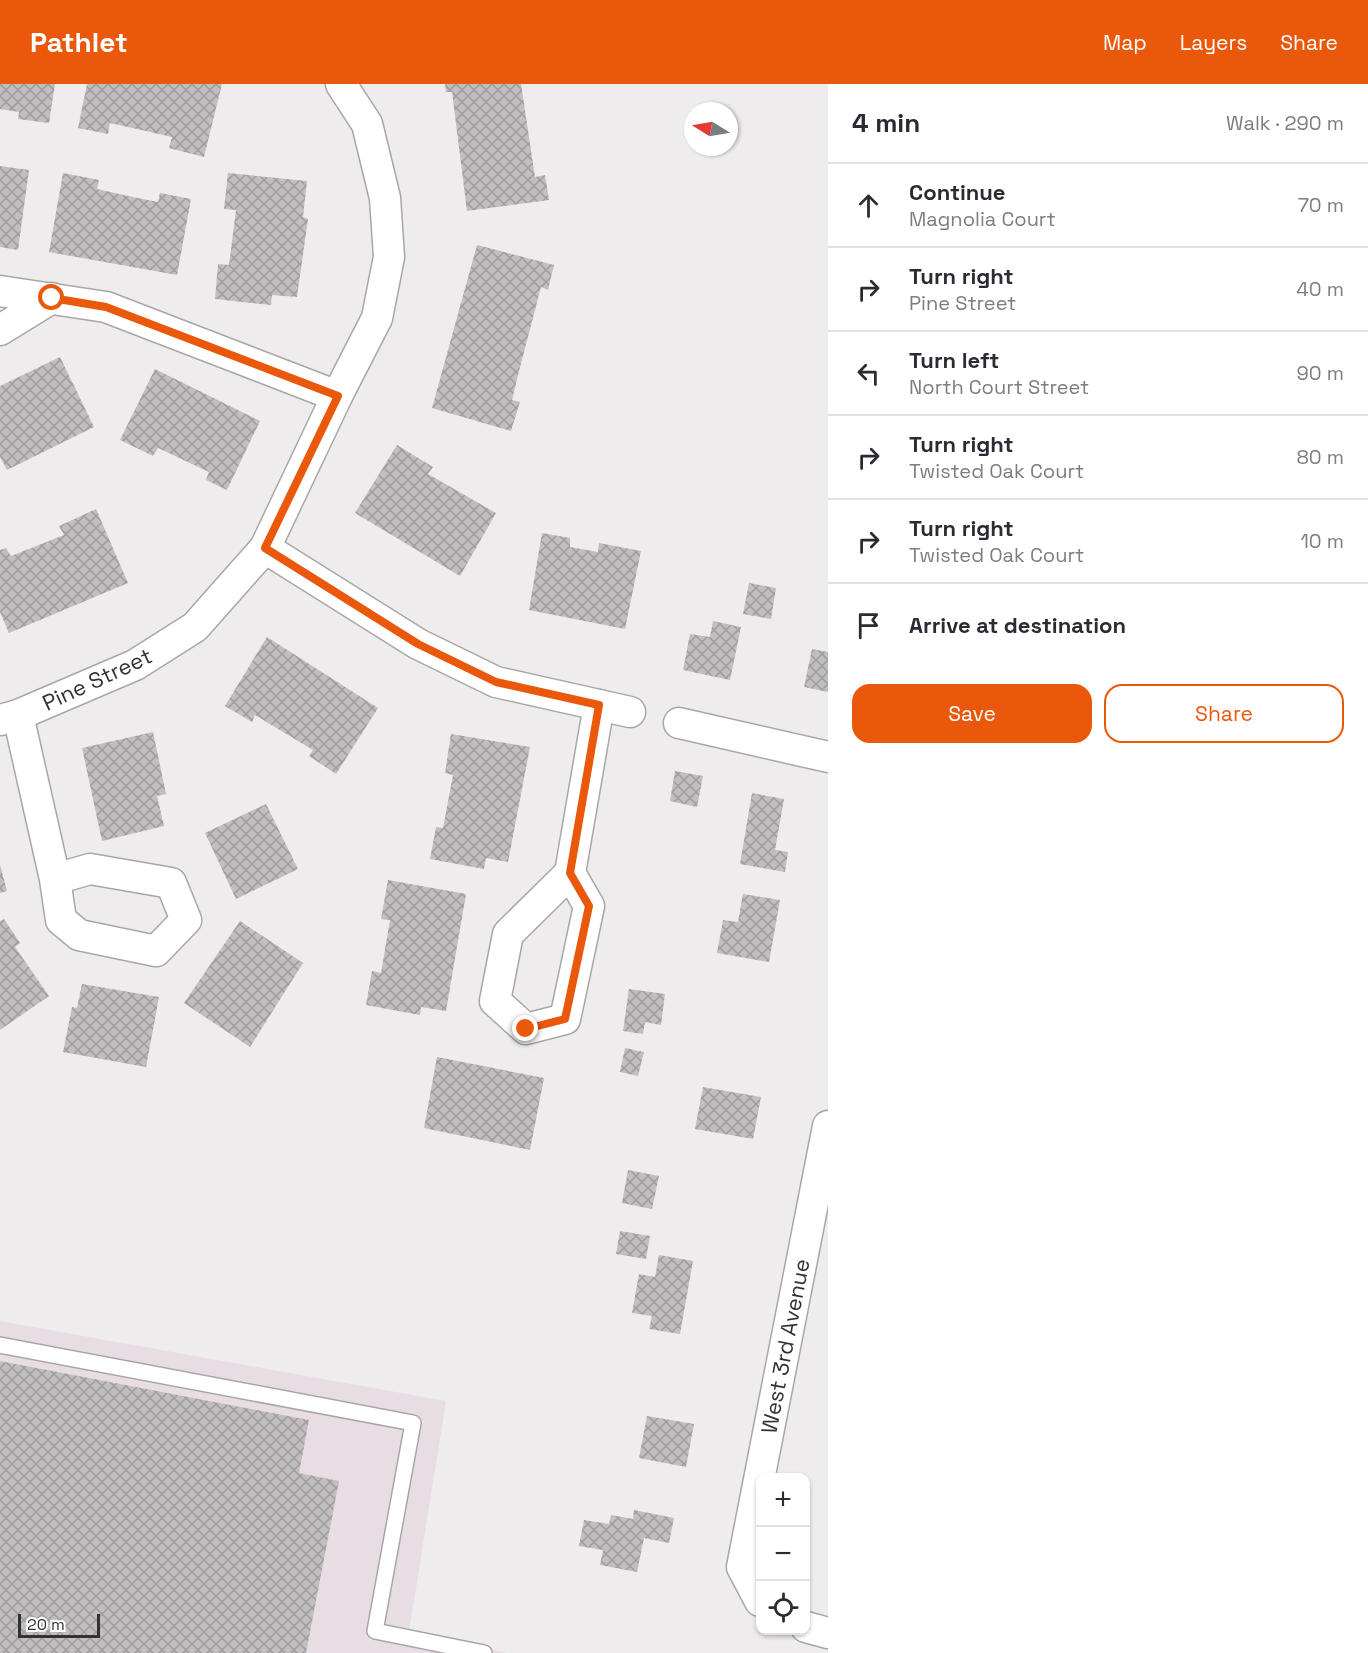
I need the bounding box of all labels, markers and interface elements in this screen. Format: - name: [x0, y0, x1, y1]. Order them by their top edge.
- text: Pathlet: [30, 24, 128, 60]
- text: Map: [1103, 29, 1147, 56]
- text: Layers: [1180, 29, 1247, 56]
- text: Share: [1280, 29, 1338, 56]
- north arrow: [684, 102, 738, 156]
- text: 4 min: [852, 106, 920, 140]
- text: Walk · 290 m: [1226, 110, 1344, 136]
- text: Continue: [909, 178, 1005, 206]
- icon: ahead: [852, 189, 885, 222]
- text: 70 m: [1298, 192, 1344, 218]
- text: Magnolia Court: [909, 206, 1056, 232]
- text: Turn right: [909, 262, 1014, 290]
- icon: right: [852, 273, 885, 306]
- text: 40 m: [1296, 276, 1344, 302]
- route start: [38, 284, 64, 310]
- text: Pine Street: [909, 290, 1016, 316]
- text: Turn left: [909, 346, 999, 374]
- icon: left: [852, 357, 885, 390]
- text: 90 m: [1297, 360, 1344, 386]
- text: North Court Street: [909, 374, 1089, 400]
- text: Turn right: [909, 430, 1014, 458]
- icon: right: [852, 441, 885, 474]
- text: 80 m: [1296, 444, 1344, 470]
- text: Twisted Oak Court: [909, 458, 1084, 484]
- text: Turn right: [909, 514, 1014, 542]
- icon: right: [852, 525, 885, 558]
- text: 10 m: [1300, 528, 1344, 554]
- text: Twisted Oak Court: [909, 542, 1084, 568]
- icon: arrive: [852, 609, 885, 642]
- text: Arrive at destination: [909, 611, 1126, 639]
- street label: Pine Street: [38, 641, 156, 717]
- button: Save: [852, 684, 1092, 743]
- button: Share: [1104, 684, 1344, 743]
- route end: [512, 1015, 538, 1041]
- street label: West 3rd Avenue: [754, 1256, 816, 1436]
- map controls: [756, 1473, 810, 1635]
- button: +: [756, 1473, 810, 1527]
- button: −: [756, 1527, 810, 1581]
- button: locate: [756, 1581, 810, 1635]
- scale bar: [18, 1611, 100, 1638]
- text: 20 m: [27, 1614, 65, 1635]

